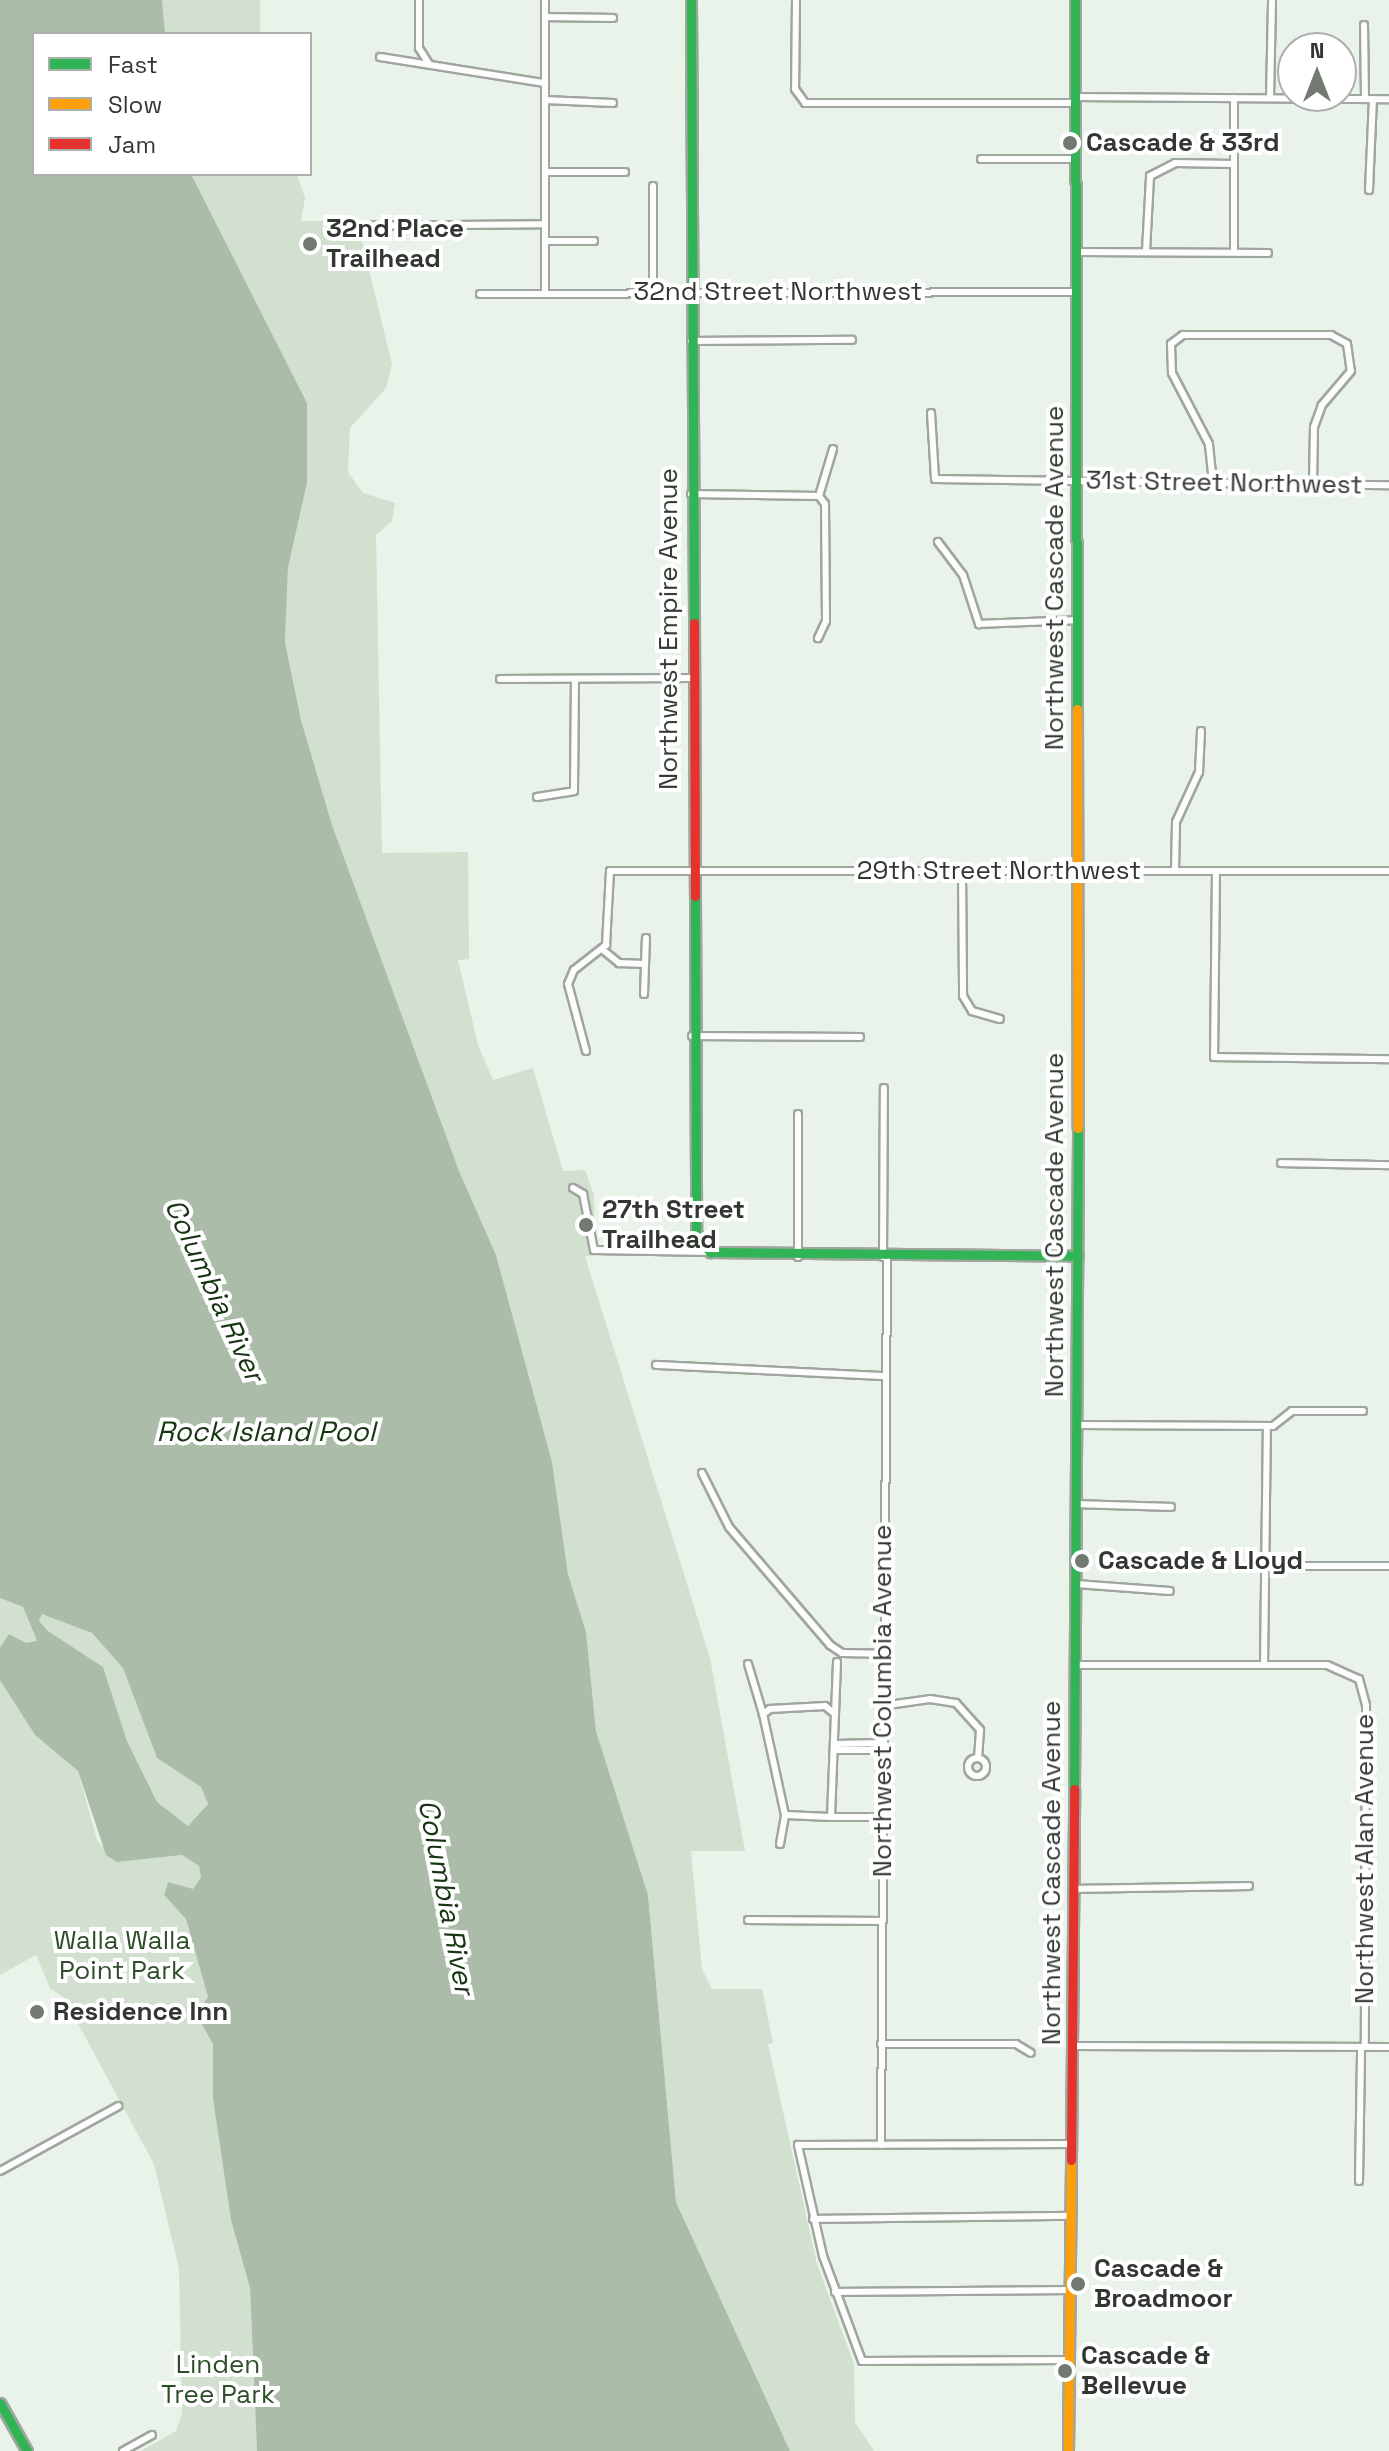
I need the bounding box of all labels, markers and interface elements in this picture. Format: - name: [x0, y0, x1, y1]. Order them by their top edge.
- legend: [32, 32, 312, 176]
- north arrow: [1277, 32, 1357, 112]
- text: N: [1310, 36, 1324, 64]
- text: Fast: [108, 49, 158, 80]
- text: Slow: [108, 89, 162, 120]
- place label: Cascade & 33rd: [1086, 127, 1279, 159]
- text: Jam: [108, 129, 156, 160]
- marker: Cascade & 33rd: [1061, 134, 1079, 152]
- place label: 32nd Place Trailhead: [326, 213, 464, 274]
- marker: 32nd Place Trailhead: [301, 235, 319, 253]
- street label: 32nd Street Northwest: [633, 276, 923, 308]
- street label: Northwest Cascade Avenue: [1039, 406, 1071, 750]
- street label: 31st Street Northwest: [1085, 465, 1363, 501]
- street label: Northwest Empire Avenue: [653, 468, 685, 790]
- street label: 29th Street Northwest: [857, 855, 1141, 887]
- street label: Northwest Cascade Avenue: [1039, 1053, 1071, 1397]
- water label: Columbia River: [158, 1193, 272, 1387]
- place label: 27th Street Trailhead: [602, 1194, 745, 1256]
- marker: 27th Street Trailhead: [577, 1216, 595, 1234]
- water label: Rock Island Pool: [157, 1414, 375, 1448]
- street label: Northwest Columbia Avenue: [867, 1525, 899, 1877]
- place label: Cascade & Lloyd: [1098, 1545, 1303, 1577]
- marker: Cascade & Lloyd: [1073, 1552, 1091, 1570]
- street label: Northwest Cascade Avenue: [1036, 1701, 1068, 2045]
- street label: Northwest Alan Avenue: [1349, 1713, 1381, 2005]
- water label: Columbia River: [412, 1797, 482, 1997]
- park label: Walla Walla Point Park: [54, 1925, 190, 1986]
- place label: Residence Inn: [53, 1996, 228, 2028]
- marker: Residence Inn: [28, 2003, 46, 2021]
- place label: Cascade & Broadmoor: [1094, 2253, 1233, 2314]
- marker: Cascade & Broadmoor: [1069, 2275, 1087, 2293]
- place label: Cascade & Bellevue: [1081, 2340, 1210, 2402]
- park label: Linden Tree Park: [161, 2349, 275, 2410]
- marker: Cascade & Bellevue: [1056, 2362, 1074, 2380]

